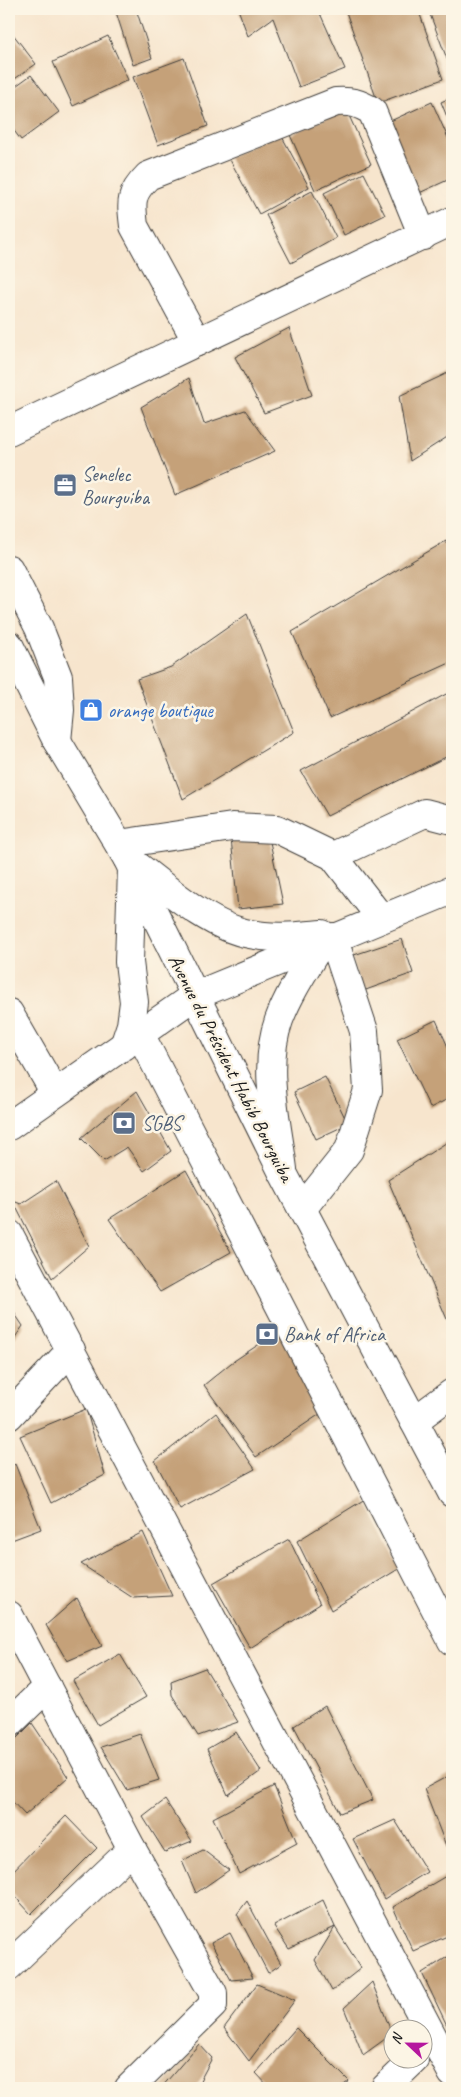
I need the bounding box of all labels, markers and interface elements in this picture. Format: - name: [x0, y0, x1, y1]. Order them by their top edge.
- place label: Senelec Bourguiba: [82, 462, 151, 510]
- office icon: Senelec Bourguiba: [52, 472, 78, 498]
- shop icon: orange boutique: [78, 697, 104, 723]
- place label: orange boutique: [108, 698, 214, 723]
- street label: Avenue du Président Habib Bourguiba: [163, 950, 300, 1187]
- bank icon: SGBS: [111, 1110, 137, 1136]
- place label: SGBS: [142, 1111, 186, 1136]
- bank icon: Bank of Africa: [254, 1321, 280, 1347]
- place label: Bank of Africa: [284, 1322, 386, 1347]
- north arrow: [384, 2020, 434, 2070]
- text: N: [387, 2030, 407, 2047]

